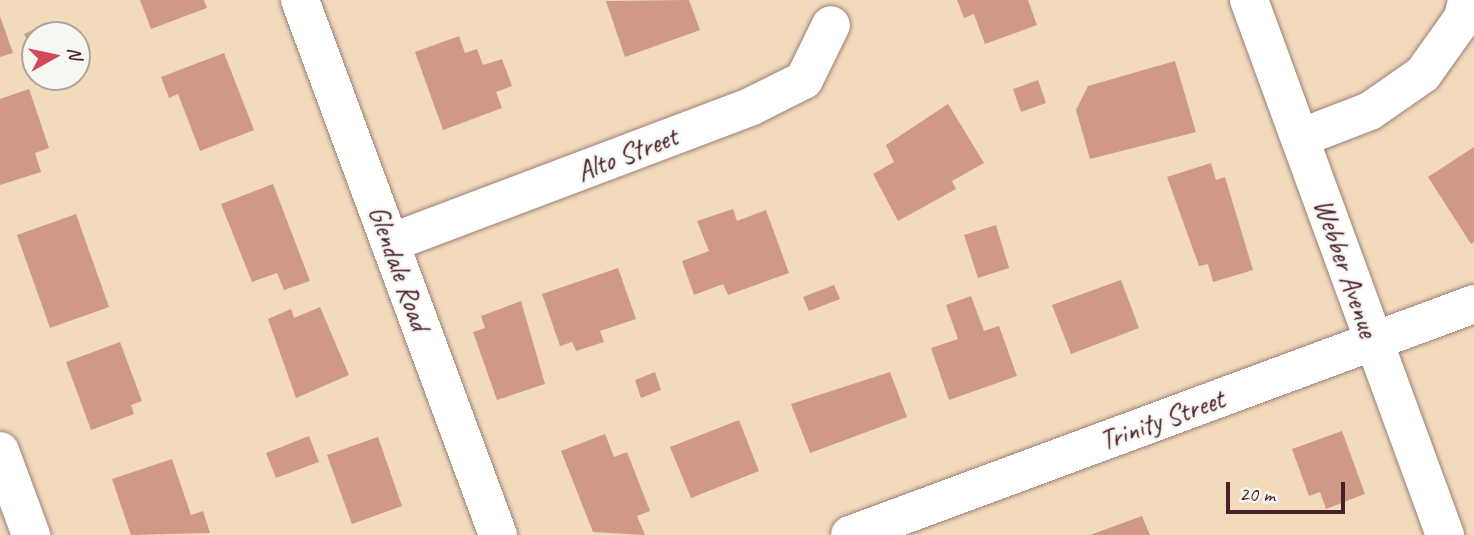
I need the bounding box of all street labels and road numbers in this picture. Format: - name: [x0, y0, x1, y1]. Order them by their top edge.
- street label: Alto Street: [572, 119, 682, 189]
- street label: Webber Avenue: [1307, 194, 1385, 342]
- street label: Glendale Road: [361, 201, 437, 335]
- street label: Trinity Street: [1095, 382, 1229, 458]

